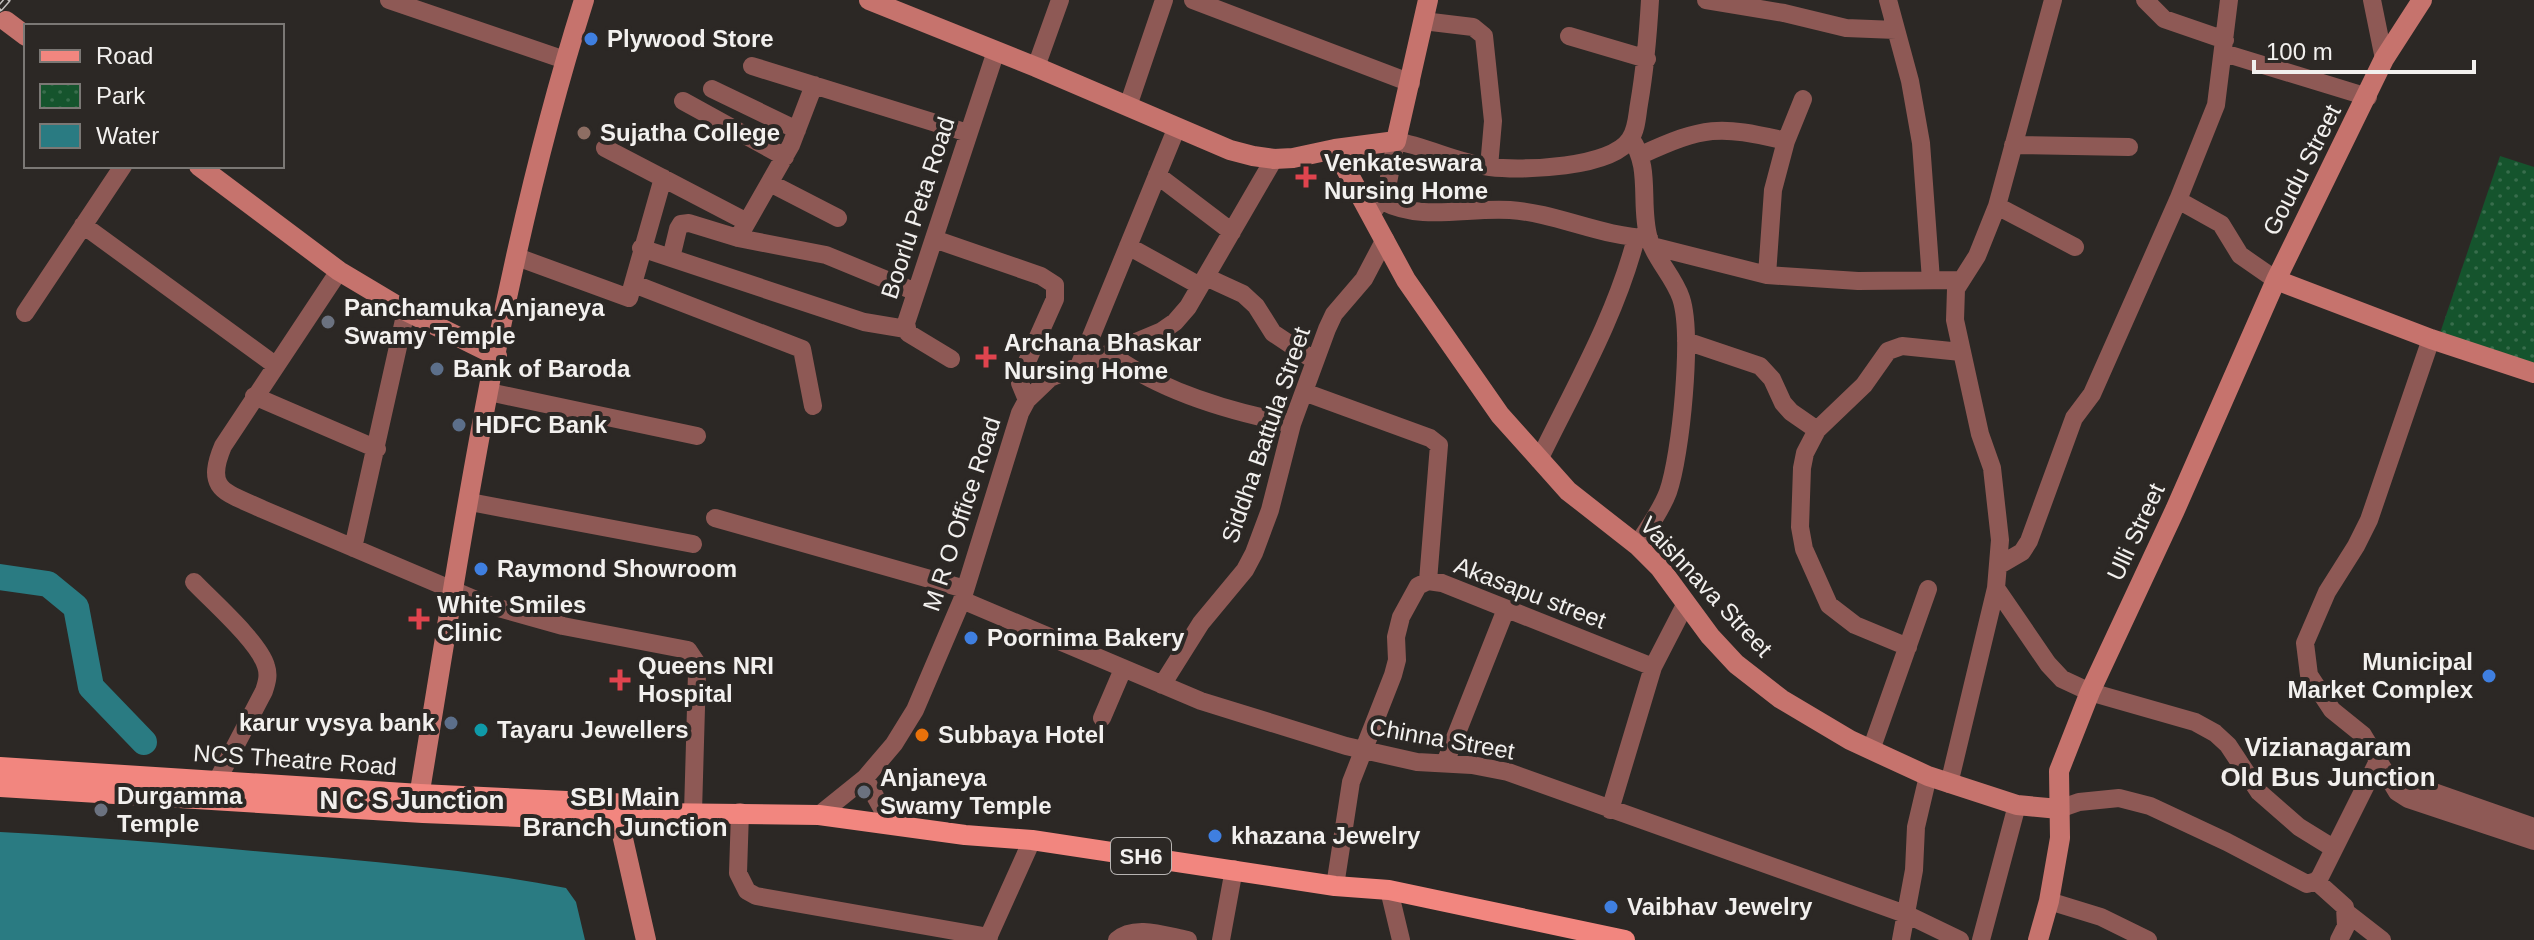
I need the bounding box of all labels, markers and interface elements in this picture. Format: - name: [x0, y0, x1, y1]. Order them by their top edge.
- legend: [24, 24, 284, 168]
- scale bar: [2254, 24, 2474, 74]
- place label: Plywood Store: [607, 25, 774, 52]
- marker: Plywood Store: [582, 30, 600, 48]
- text: 100 m: [2266, 38, 2333, 65]
- text: Road: [96, 42, 153, 69]
- text: Park: [96, 82, 146, 109]
- street label: Goudu Street: [2257, 100, 2346, 240]
- street label: Boorlu Peta Road: [875, 114, 960, 302]
- place label: Sujatha College: [600, 119, 780, 146]
- text: Water: [96, 122, 159, 149]
- marker: Sujatha College: [575, 124, 593, 142]
- place label: Venkateswara Nursing Home: [1324, 149, 1488, 204]
- marker: Venkateswara Nursing Home: [1295, 166, 1317, 188]
- place label: Panchamuka Anjaneya Swamy Temple: [344, 294, 605, 349]
- marker: Panchamuka Anjaneya Swamy Temple: [319, 313, 337, 331]
- street label: Siddha Battula Street: [1216, 323, 1315, 546]
- place label: Archana Bhaskar Nursing Home: [1004, 329, 1201, 384]
- marker: Archana Bhaskar Nursing Home: [975, 346, 997, 368]
- place label: Bank of Baroda: [453, 355, 631, 382]
- marker: Bank of Baroda: [428, 360, 446, 378]
- place label: HDFC Bank: [475, 411, 608, 438]
- street label: M R O Office Road: [917, 413, 1006, 614]
- marker: HDFC Bank: [450, 416, 468, 434]
- street label: Ulli Street: [2101, 479, 2170, 585]
- street label: Vaishnava Street: [1635, 511, 1778, 662]
- street label: Akasapu street: [1451, 551, 1610, 634]
- place label: Raymond Showroom: [497, 555, 737, 582]
- marker: Raymond Showroom: [472, 560, 490, 578]
- place label: White Smiles Clinic: [437, 591, 586, 646]
- marker: White Smiles Clinic: [408, 608, 430, 630]
- place label: Poornima Bakery: [987, 624, 1185, 651]
- marker: Poornima Bakery: [962, 629, 980, 647]
- place label: Municipal Market Complex: [2288, 648, 2474, 703]
- place label: Queens NRI Hospital: [638, 652, 774, 707]
- marker: Municipal Market Complex: [2480, 667, 2498, 685]
- marker: Queens NRI Hospital: [609, 669, 631, 691]
- place label: karur vysya bank: [239, 709, 436, 736]
- street label: Chinna Street: [1367, 712, 1517, 765]
- marker: karur vysya bank: [442, 714, 460, 732]
- place label: Tayaru Jewellers: [497, 716, 689, 743]
- marker: Tayaru Jewellers: [472, 721, 490, 739]
- place label: Subbaya Hotel: [938, 721, 1105, 748]
- marker: Subbaya Hotel: [913, 726, 931, 744]
- district label: Vizianagaram Old Bus Junction: [2220, 732, 2436, 792]
- street label: NCS Theatre Road: [193, 739, 398, 780]
- place label: Anjaneya Swamy Temple: [880, 764, 1052, 819]
- place label: Durgamma Temple: [117, 782, 243, 837]
- district label: SBI Main Branch Junction: [522, 782, 728, 842]
- marker: Anjaneya Swamy Temple: [855, 783, 873, 801]
- district label: N C S Junction: [320, 785, 504, 815]
- marker: Durgamma Temple: [92, 801, 110, 819]
- place label: khazana Jewelry: [1231, 822, 1421, 849]
- marker: khazana Jewelry: [1206, 827, 1224, 845]
- road number: SH6: [1111, 838, 1171, 874]
- place label: Vaibhav Jewelry: [1627, 893, 1813, 920]
- marker: Vaibhav Jewelry: [1602, 898, 1620, 916]

